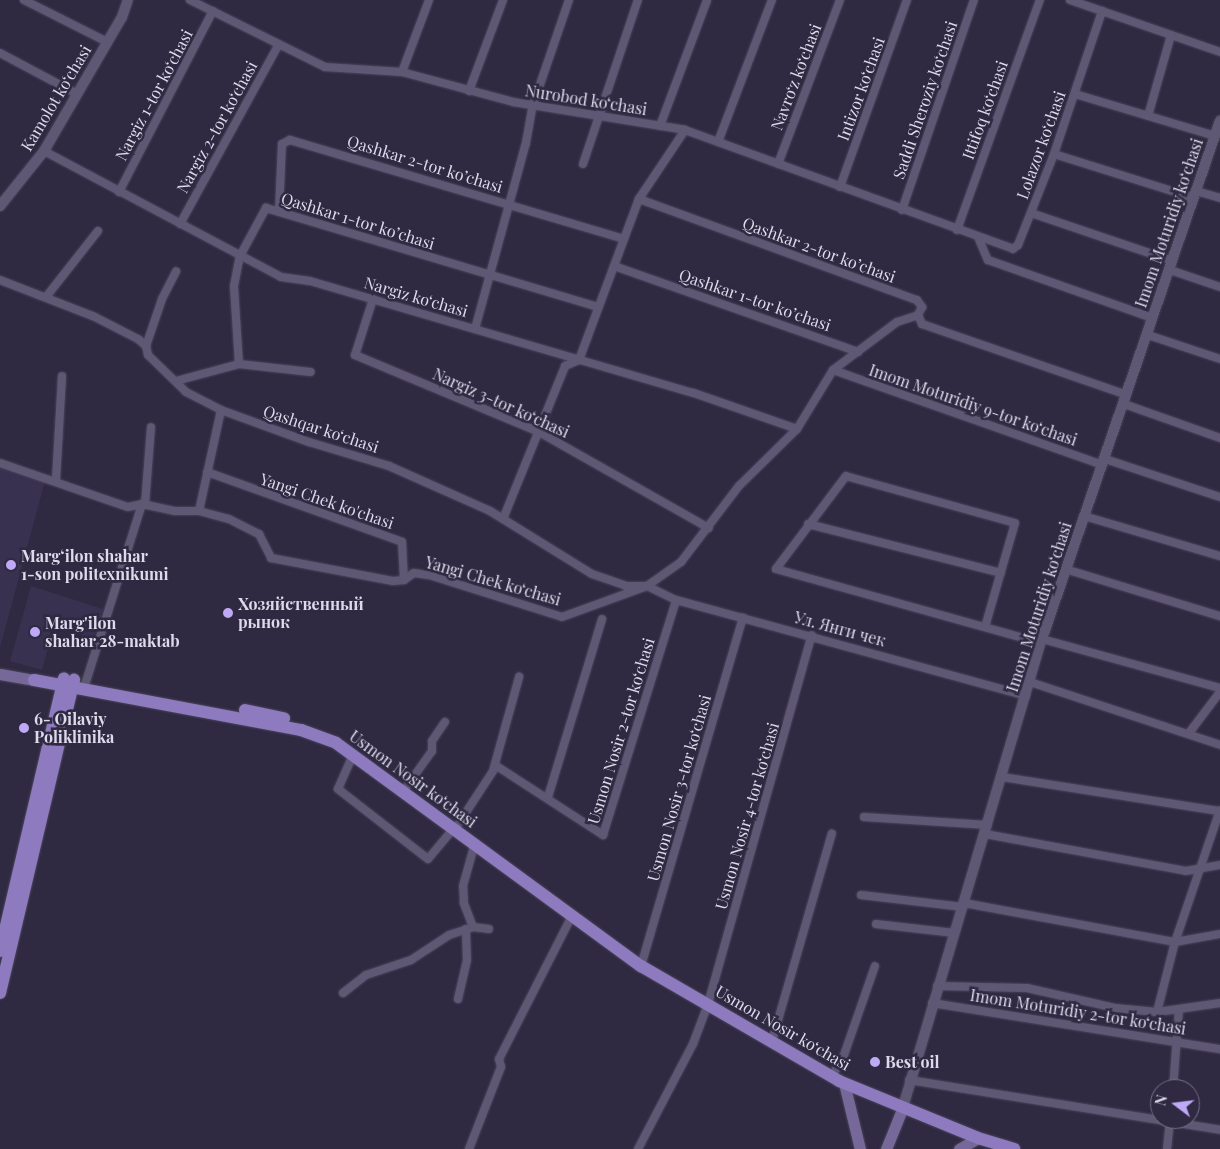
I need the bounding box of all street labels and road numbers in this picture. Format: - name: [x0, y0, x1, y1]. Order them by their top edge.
- street label: Saddi Sheroziy koʻchasi: [889, 18, 961, 182]
- street label: Navro‘z ko‘chasi: [767, 21, 825, 133]
- street label: Nargiz 1-tor ko‘chasi: [111, 26, 197, 164]
- street label: Intizor koʻchasi: [833, 34, 889, 144]
- street label: Kamolot koʻchasi: [17, 41, 95, 155]
- street label: Nargiz 2-tor ko‘chasi: [173, 57, 261, 197]
- street label: Ittifoq ko‘chasi: [958, 58, 1012, 162]
- street label: Nurobod koʻchasi: [523, 81, 649, 119]
- street label: Lolazor ko‘chasi: [1012, 88, 1070, 202]
- street label: Qashkar 2-tor koʼchasi: [344, 131, 506, 197]
- street label: Imom Moturidiy koʻchasi: [1131, 135, 1207, 311]
- street label: Qashkar 1-tor koʼchasi: [278, 188, 438, 254]
- street label: Qashkar 2-tor koʼchasi: [739, 213, 899, 287]
- street label: Qashkar 1-tor koʼchasi: [676, 265, 834, 335]
- street label: Nargiz koʻchasi: [362, 273, 470, 321]
- street label: Imom Moturidiy 9-tor koʻchasi: [866, 360, 1080, 450]
- street label: Nargiz 3-tor koʻchasi: [429, 364, 573, 442]
- street label: Qashqar koʻchasi: [260, 401, 382, 457]
- street label: Yangi Chek ko'chasi: [257, 469, 397, 533]
- street label: Imom Moturidiy koʻchasi: [1002, 519, 1076, 695]
- street label: Yangi Chek koʻchasi: [423, 552, 563, 610]
- street label: Ул. Янги чек: [792, 608, 888, 650]
- street label: Usmon Nosir 2-tor koʻchasi: [583, 635, 659, 827]
- street label: Usmon Nosir 3-tor koʻchasi: [643, 692, 715, 884]
- street label: Usmon Nosir 4-tor koʻchasi: [711, 720, 783, 912]
- street label: Usmon Nosir ko‘chasi: [345, 726, 481, 832]
- street label: Usmon Nosir ko‘chasi: [712, 981, 854, 1075]
- street label: Imom Moturidiy 2-tor koʻchasi: [968, 985, 1188, 1039]

